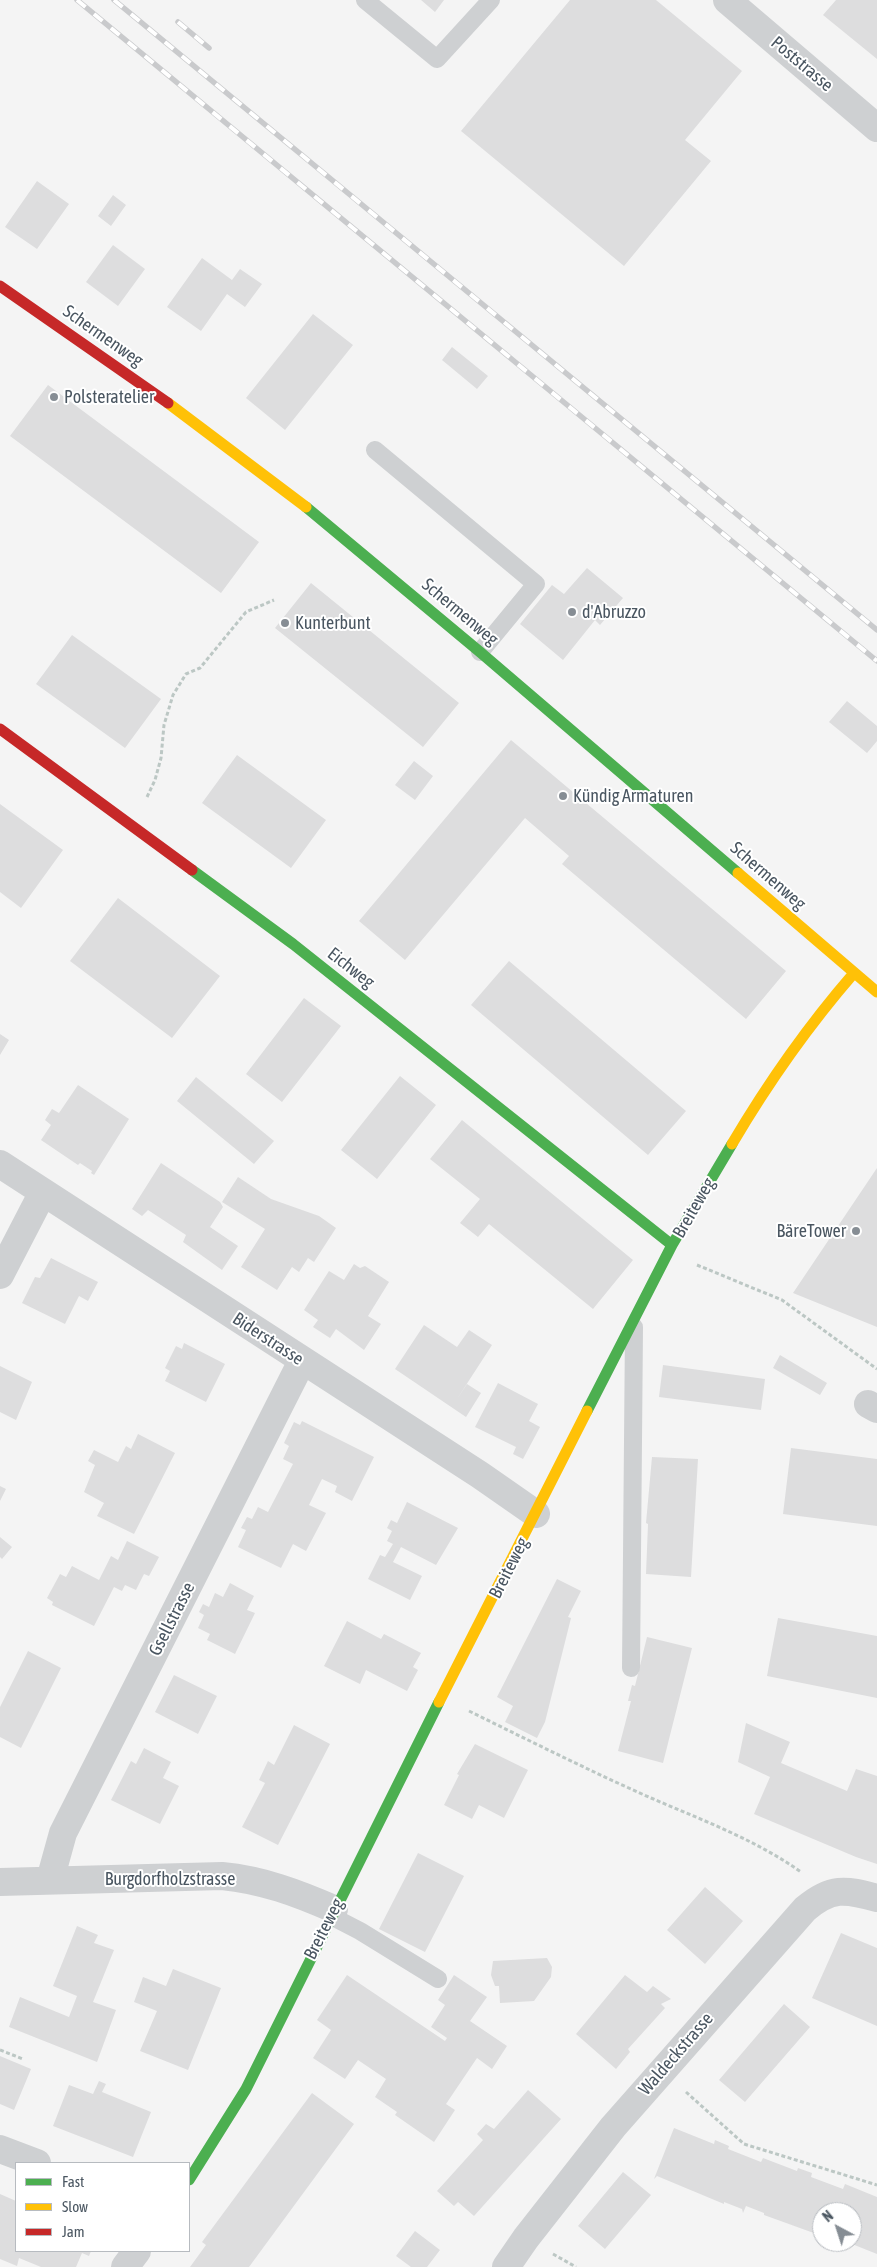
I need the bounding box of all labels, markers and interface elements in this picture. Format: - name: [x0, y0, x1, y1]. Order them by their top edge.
- street label: Poststrasse: [767, 32, 837, 96]
- street label: Schermenweg: [59, 301, 147, 371]
- place label: Polsteratelier: [64, 386, 154, 408]
- marker: Polsteratelier: [48, 391, 60, 403]
- street label: Schermenweg: [418, 574, 502, 650]
- place label: d'Abruzzo: [582, 601, 646, 623]
- marker: d'Abruzzo: [566, 606, 578, 618]
- place label: Kunterbunt: [295, 612, 371, 634]
- marker: Kunterbunt: [279, 617, 291, 629]
- place label: Kündig Armaturen: [573, 785, 693, 807]
- marker: Kündig Armaturen: [557, 790, 569, 802]
- street label: Schermenweg: [726, 837, 810, 915]
- street label: Eichweg: [323, 943, 379, 993]
- street label: Breiteweg: [668, 1174, 720, 1242]
- place label: BäreTower: [776, 1220, 846, 1242]
- marker: BäreTower: [850, 1225, 862, 1237]
- street label: Biderstrasse: [228, 1308, 308, 1370]
- street label: Breiteweg: [484, 1534, 534, 1602]
- street label: Gsellstrasse: [144, 1579, 200, 1659]
- street label: Burgdorfholzstrasse: [105, 1868, 235, 1890]
- street label: Breiteweg: [299, 1895, 349, 1963]
- street label: Waldeckstrasse: [634, 2008, 718, 2100]
- legend: [15, 2162, 190, 2252]
- text: Fast: [62, 2173, 84, 2190]
- text: Slow: [62, 2198, 88, 2215]
- north arrow: [812, 2202, 862, 2252]
- text: N: [820, 2207, 836, 2225]
- text: Jam: [62, 2223, 85, 2240]

